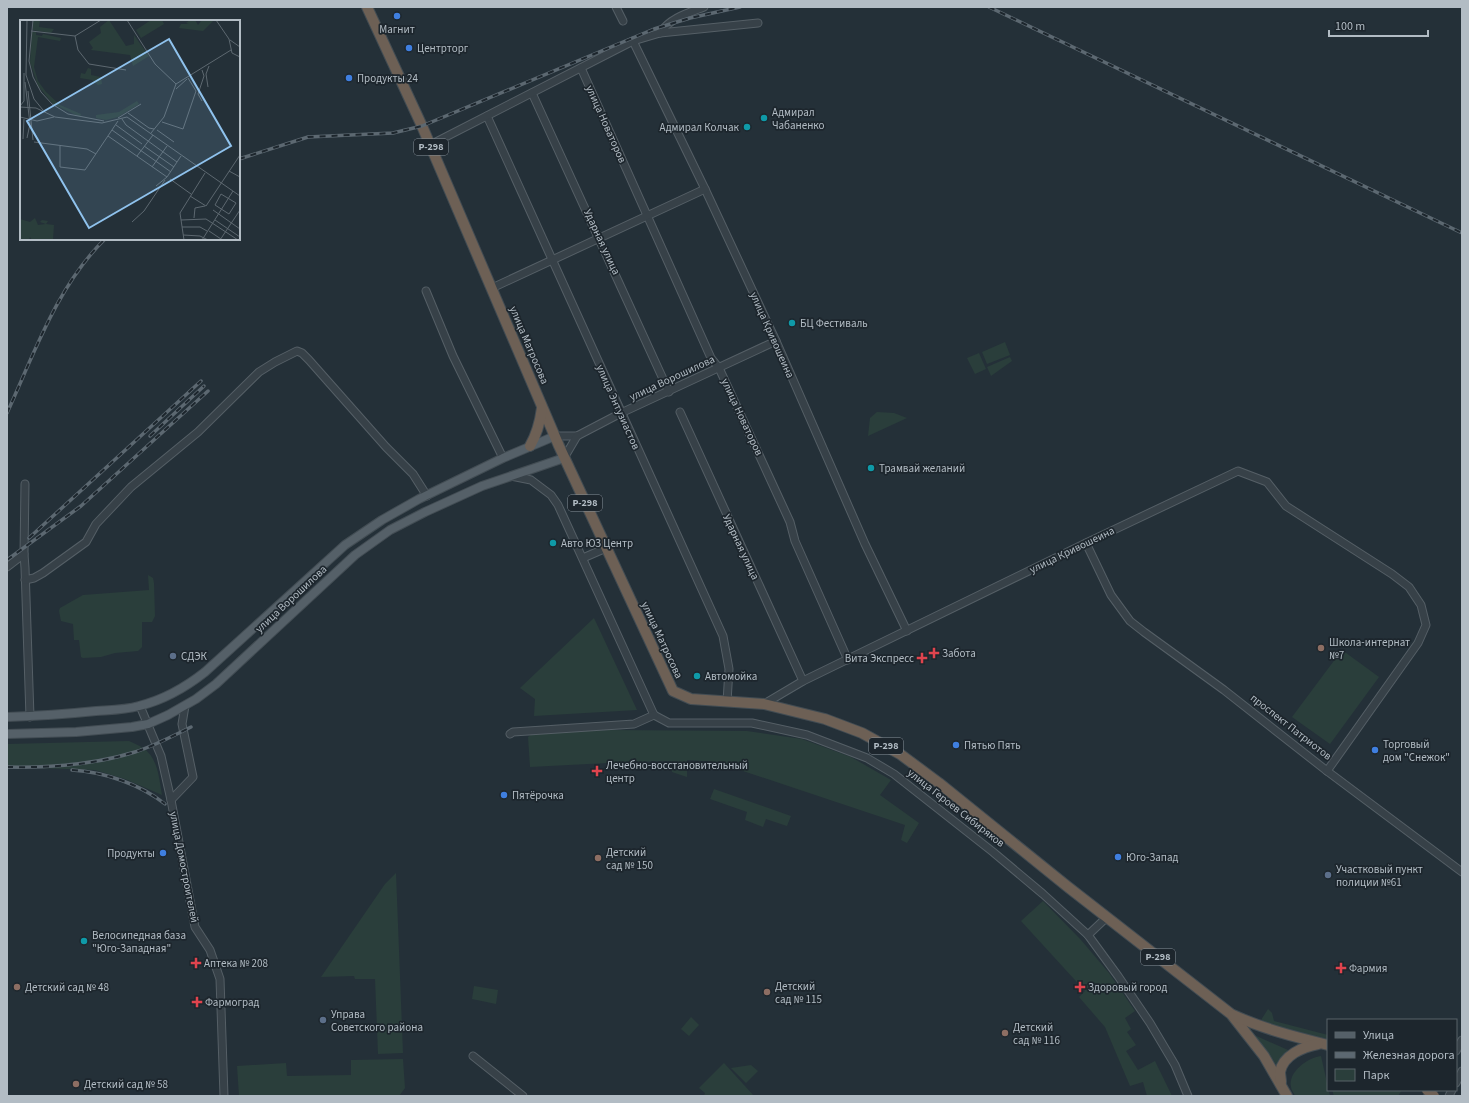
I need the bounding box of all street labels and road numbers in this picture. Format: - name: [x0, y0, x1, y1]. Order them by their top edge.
- street label: улица Новаторов: [582, 83, 630, 166]
- road number: Р-298: [414, 139, 448, 155]
- street label: Ударная улица: [580, 207, 624, 277]
- street label: улица Кривошеина: [746, 290, 798, 380]
- street label: улица Матросова: [506, 304, 552, 386]
- street label: улица Ворошилова: [627, 352, 717, 404]
- street label: улица Энтузиастов: [593, 362, 644, 452]
- street label: улица Новаторов: [718, 376, 767, 458]
- road number: Р-298: [568, 495, 602, 511]
- street label: Ударная улица: [719, 512, 763, 582]
- street label: улица Кривошеина: [1027, 523, 1117, 577]
- street label: улица Ворошилова: [252, 562, 330, 636]
- street label: улица Матросова: [638, 599, 686, 681]
- street label: проспект Патриотов: [1247, 691, 1335, 764]
- road number: Р-298: [869, 738, 903, 754]
- street label: улица Героев Сибиряков: [904, 765, 1008, 851]
- street label: улица Домостроителей: [166, 810, 202, 924]
- road number: Р-298: [1141, 949, 1175, 965]

